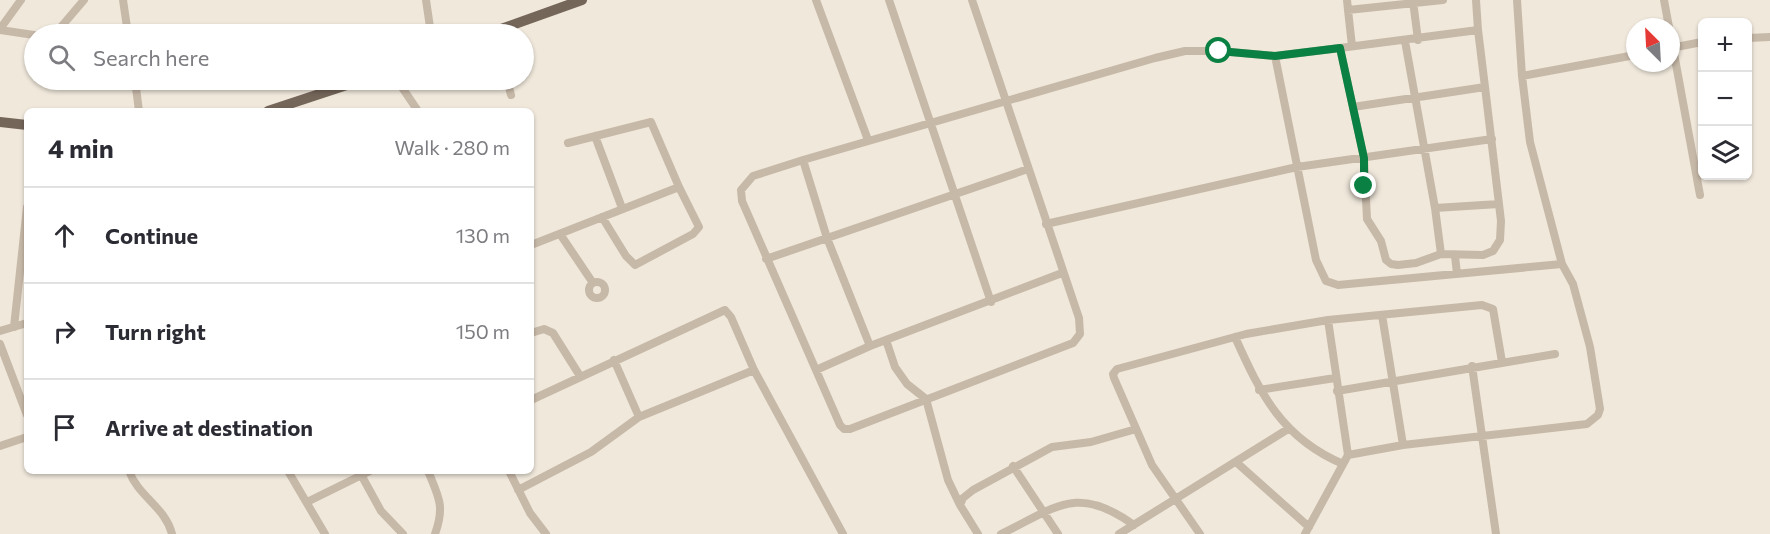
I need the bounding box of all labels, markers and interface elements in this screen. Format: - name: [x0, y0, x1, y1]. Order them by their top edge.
- north arrow: [1626, 18, 1680, 72]
- map controls: [1698, 18, 1752, 180]
- button: +: [1698, 18, 1752, 72]
- search box: [24, 24, 534, 90]
- route start: [1205, 37, 1231, 63]
- icon: search: [45, 41, 78, 74]
- text: Search here: [93, 44, 209, 71]
- button: −: [1698, 72, 1752, 126]
- button: layers: [1698, 126, 1752, 180]
- text: 4 min: [48, 132, 114, 163]
- text: Walk · 280 m: [394, 135, 510, 159]
- route end: [1350, 172, 1376, 198]
- icon: ahead: [48, 219, 81, 252]
- text: Continue: [105, 222, 198, 249]
- text: 130 m: [456, 223, 510, 247]
- icon: right: [48, 315, 81, 348]
- text: Turn right: [105, 318, 206, 345]
- text: 150 m: [456, 319, 510, 343]
- icon: arrive: [48, 411, 81, 444]
- text: Arrive at destination: [105, 414, 313, 441]

